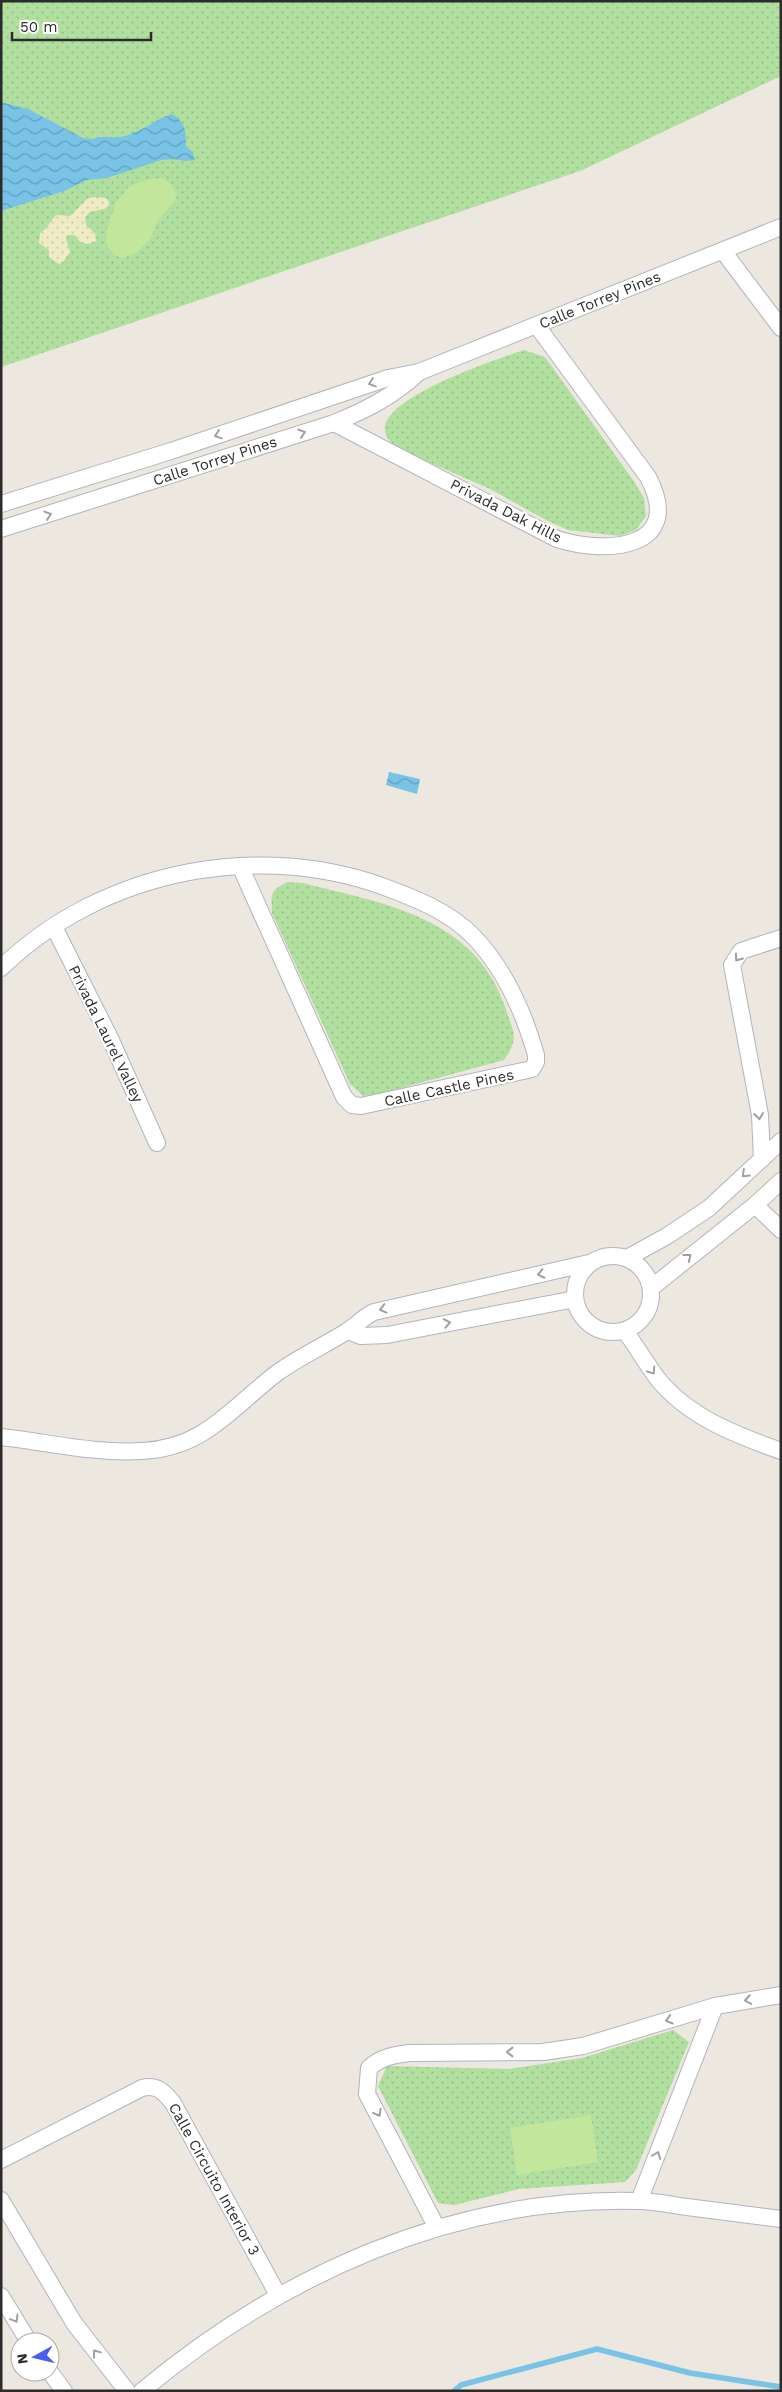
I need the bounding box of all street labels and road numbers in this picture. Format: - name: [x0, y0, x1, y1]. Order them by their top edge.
- street label: Calle Torrey Pines: [537, 267, 663, 333]
- street label: Calle Torrey Pines: [151, 432, 279, 490]
- street label: Privada Dak Hills: [447, 475, 565, 547]
- street label: Privada Laurel Valley: [65, 962, 147, 1106]
- street label: Calle Castle Pines: [383, 1065, 516, 1111]
- street label: Calle Circuito Interior 3: [165, 2100, 263, 2258]

